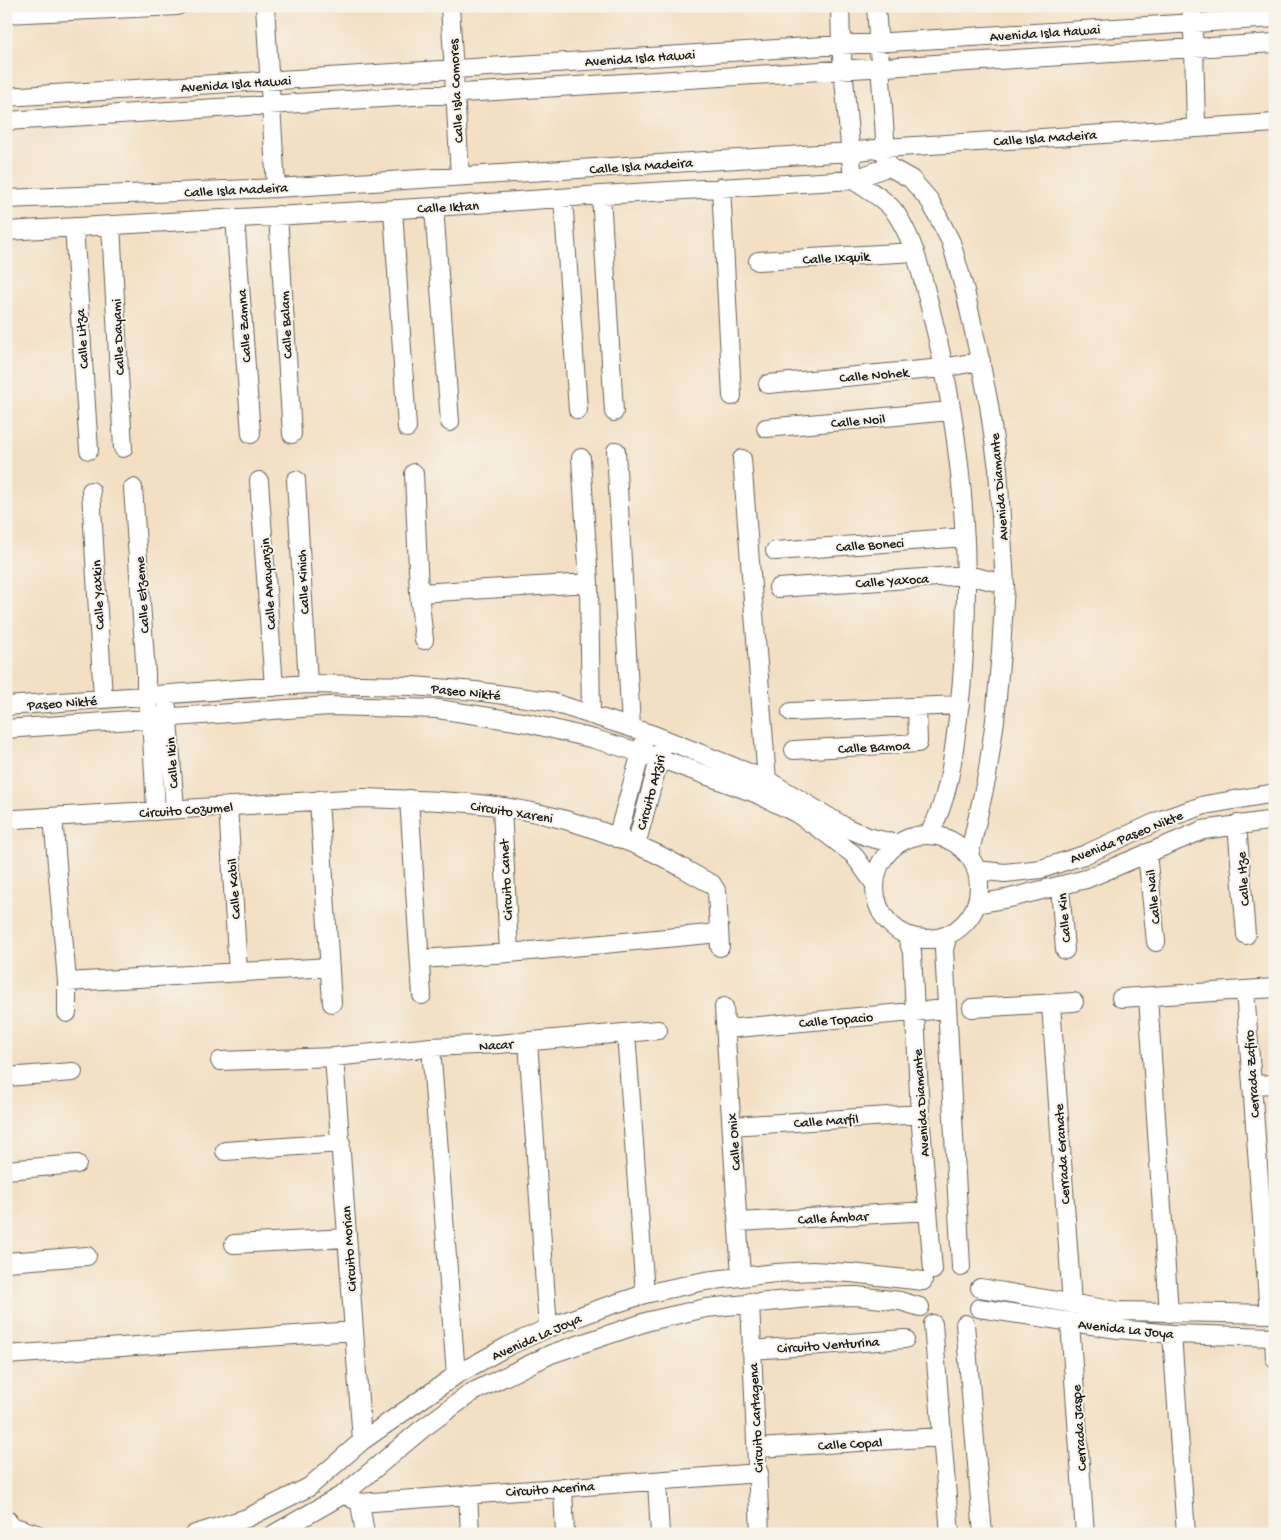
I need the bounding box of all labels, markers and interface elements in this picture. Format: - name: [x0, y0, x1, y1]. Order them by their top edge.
- street label: Avenida Isla Hawai: [989, 22, 1101, 47]
- street label: Calle Isla Comores: [446, 38, 469, 143]
- street label: Avenida Isla Hawai: [584, 47, 696, 72]
- street label: Avenida Isla Hawai: [180, 73, 292, 98]
- street label: Calle Isla Madeira: [993, 127, 1099, 152]
- street label: Calle Isla Madeira: [589, 155, 695, 180]
- street label: Calle Isla Madeira: [184, 180, 289, 203]
- street label: Calle Iktan: [417, 198, 480, 219]
- street label: Calle Ixquik: [802, 249, 872, 270]
- street label: Calle Zamna: [234, 287, 257, 363]
- street label: Calle Balam: [277, 291, 298, 359]
- street label: Calle Dayami: [109, 298, 130, 376]
- street label: Calle Litza: [73, 307, 94, 369]
- street label: Calle Nohek: [839, 365, 911, 388]
- street label: Calle Noil: [830, 412, 886, 433]
- street label: Avenida Diamante: [987, 432, 1014, 541]
- street label: Calle Boneci: [836, 536, 905, 557]
- street label: Calle Anayanzin: [258, 537, 281, 630]
- street label: Calle Kinich: [294, 549, 315, 615]
- street label: Calle Etzeme: [132, 555, 155, 634]
- street label: Calle Yaxkin: [89, 559, 110, 630]
- street label: Calle Yaxoca: [855, 571, 931, 594]
- street label: Paseo Nikté: [429, 681, 502, 706]
- street label: Paseo Nikté: [26, 694, 98, 715]
- street label: Calle Ikin: [163, 736, 184, 789]
- street label: Calle Bamoa: [838, 738, 912, 759]
- street label: Circuito Atziri: [634, 753, 671, 832]
- street label: Circuito Xareni: [469, 799, 554, 828]
- street label: Circuito Cozumel: [139, 800, 234, 823]
- street label: Avenida Paseo Nikte: [1068, 808, 1187, 869]
- street label: Circuito Canet: [497, 838, 518, 921]
- street label: Calle Itze: [1234, 850, 1255, 907]
- street label: Calle Kabil: [225, 858, 246, 920]
- street label: Calle Nail: [1143, 868, 1166, 925]
- street label: Calle Kin: [1055, 892, 1076, 943]
- street label: Calle Topacio: [798, 1010, 874, 1033]
- street label: Cerrada Zafiro: [1242, 1029, 1265, 1118]
- street label: Nacar: [478, 1037, 515, 1056]
- street label: Avenida Diamante: [910, 1048, 935, 1157]
- street label: Cerrada Granate: [1051, 1102, 1075, 1205]
- street label: Calle Onix: [725, 1112, 746, 1171]
- street label: Calle Marfil: [793, 1112, 859, 1133]
- street label: Circuito Morian: [339, 1205, 362, 1292]
- street label: Calle Ámbar: [798, 1209, 870, 1230]
- street label: Avenida La Joya: [490, 1310, 586, 1366]
- street label: Avenida La Joya: [1077, 1317, 1176, 1344]
- street label: Circuito Venturina: [776, 1334, 881, 1359]
- street label: Circuito Cartagena: [746, 1361, 769, 1473]
- street label: Cerrada Jaspe: [1069, 1383, 1092, 1471]
- street label: Calle Copal: [817, 1435, 883, 1456]
- street label: Circuito Acerina: [505, 1479, 596, 1502]

